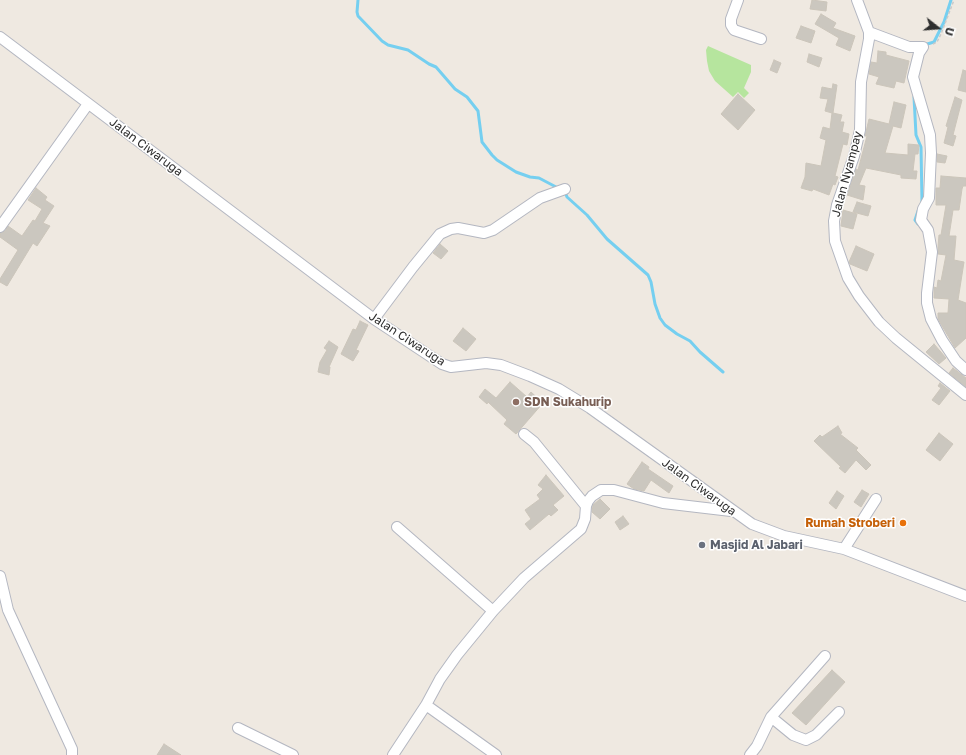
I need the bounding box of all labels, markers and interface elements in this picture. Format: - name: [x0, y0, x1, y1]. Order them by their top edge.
- north arrow: [918, 8, 958, 48]
- text: U: [943, 26, 957, 37]
- street label: Jalan Ciwaruga: [106, 115, 186, 179]
- street label: Jalan Nyampay: [829, 130, 865, 218]
- street label: Jalan Ciwaruga: [366, 309, 448, 369]
- place label: SDN Sukahurip: [524, 395, 611, 409]
- marker: SDN Sukahurip: [511, 397, 521, 407]
- street label: Jalan Ciwaruga: [659, 455, 739, 519]
- place label: Rumah Stroberi: [805, 516, 895, 530]
- marker: Rumah Stroberi: [898, 518, 908, 528]
- place label: Masjid Al Jabari: [710, 538, 803, 552]
- marker: Masjid Al Jabari: [697, 540, 707, 550]

